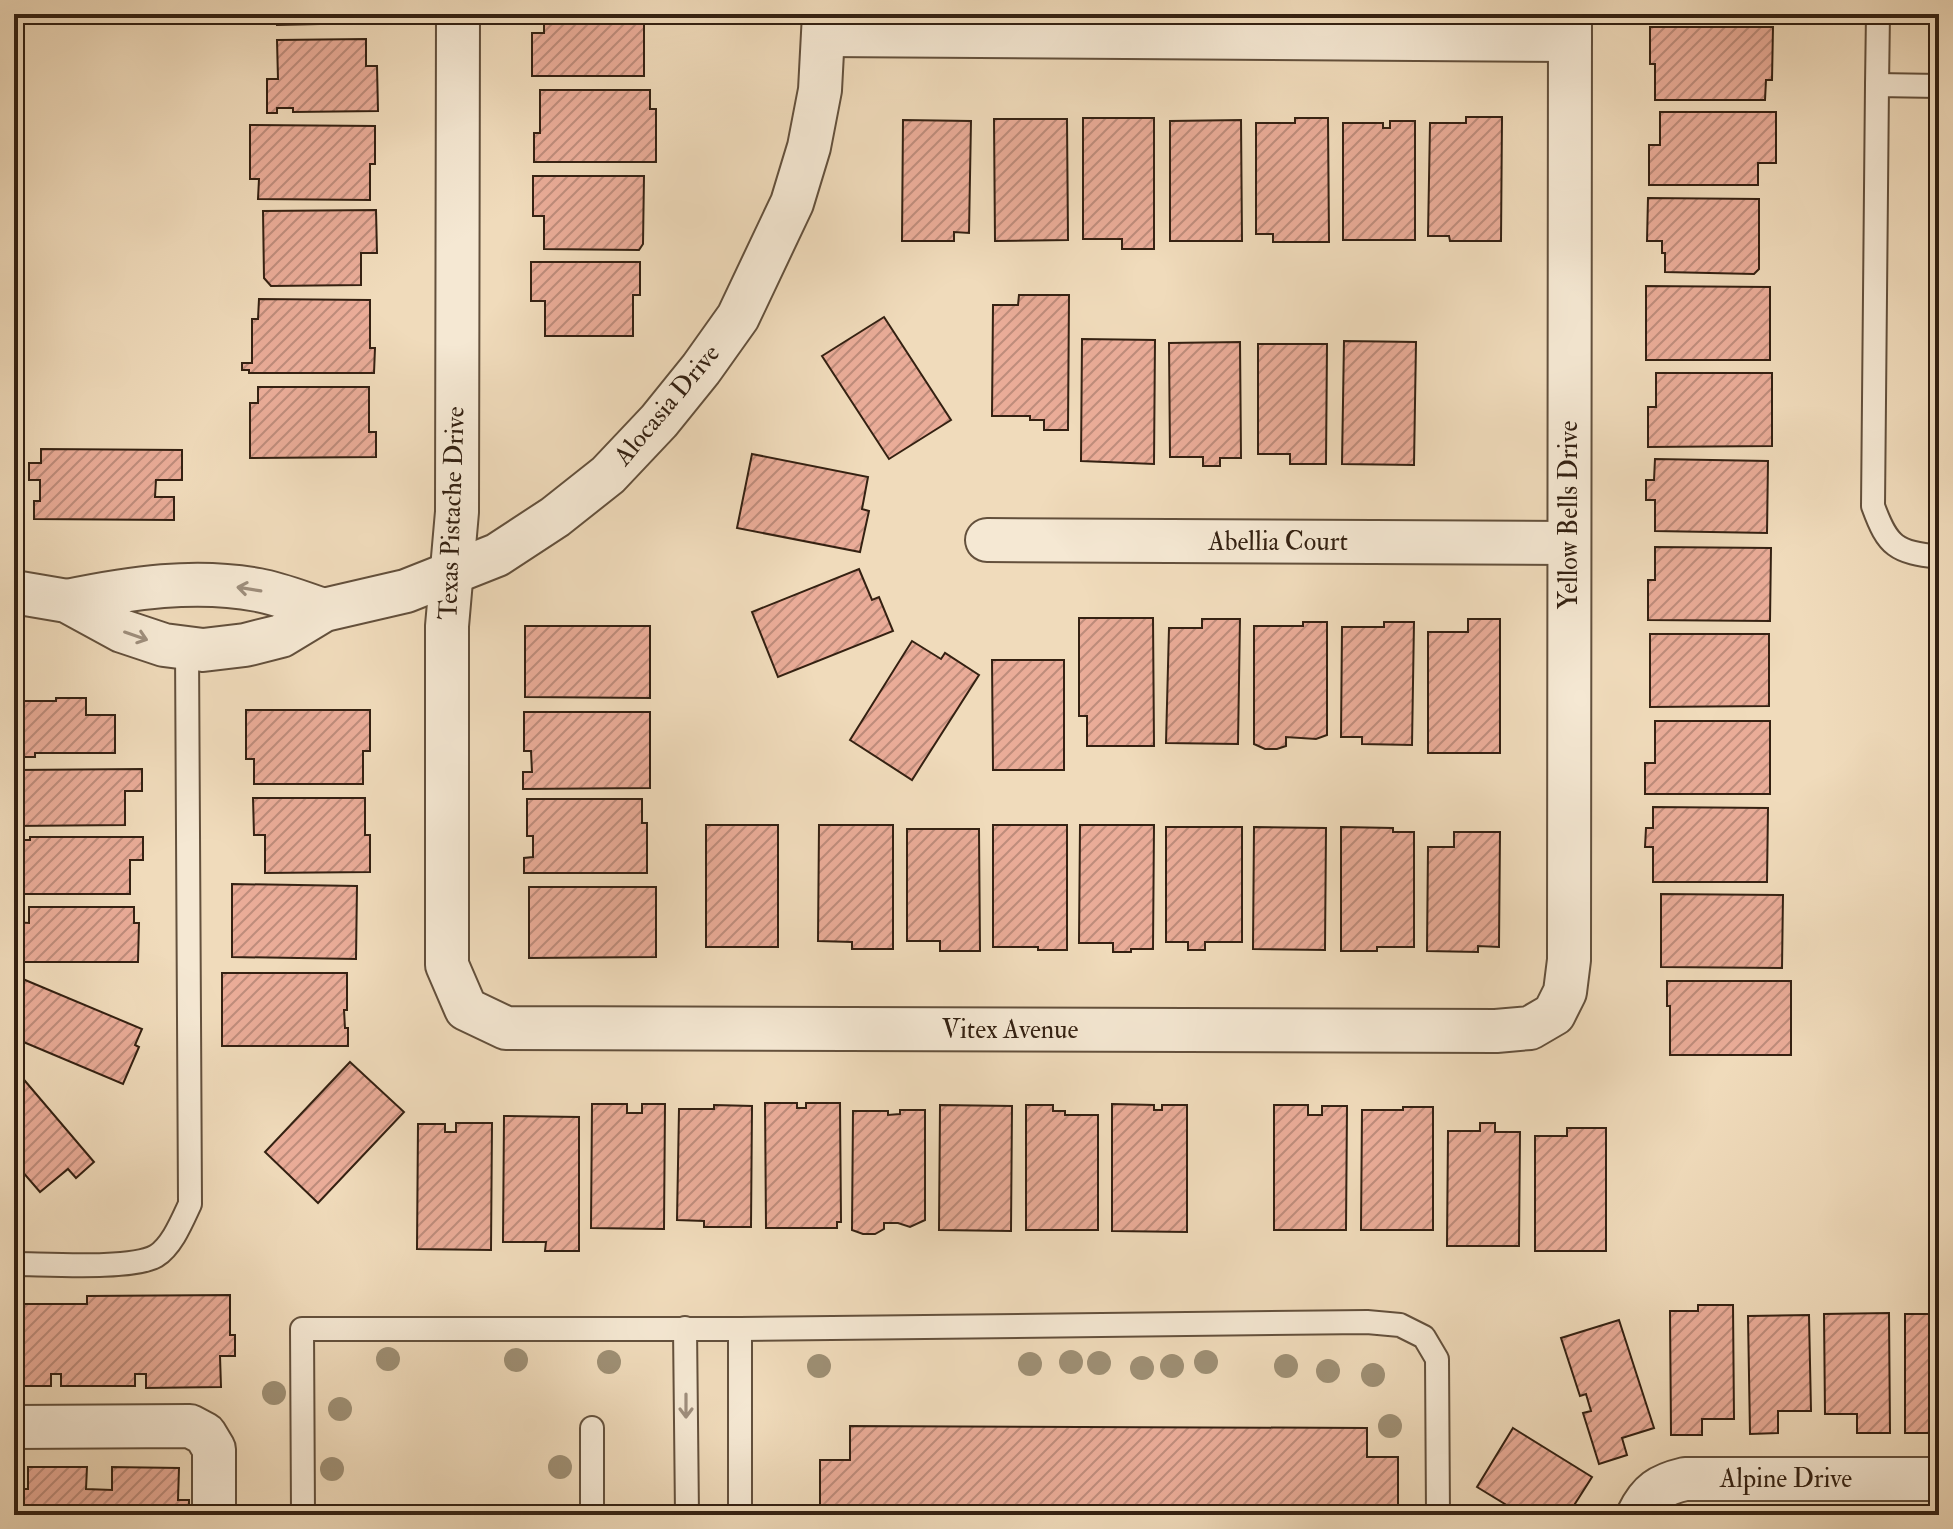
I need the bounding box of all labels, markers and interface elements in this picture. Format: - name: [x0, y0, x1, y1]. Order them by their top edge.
- street label: Alocasia Drive: [606, 338, 727, 473]
- street label: Texas Pistache Drive: [432, 406, 472, 620]
- street label: Yellow Bells Drive: [1553, 421, 1585, 609]
- street label: Abellia Court: [1207, 526, 1348, 558]
- one-way arrow: [237, 581, 262, 596]
- one-way arrow: [124, 630, 149, 645]
- street label: Vitex Avenue: [942, 1014, 1078, 1046]
- one-way arrow: [678, 1392, 694, 1419]
- street label: Alpine Drive: [1719, 1463, 1852, 1496]

